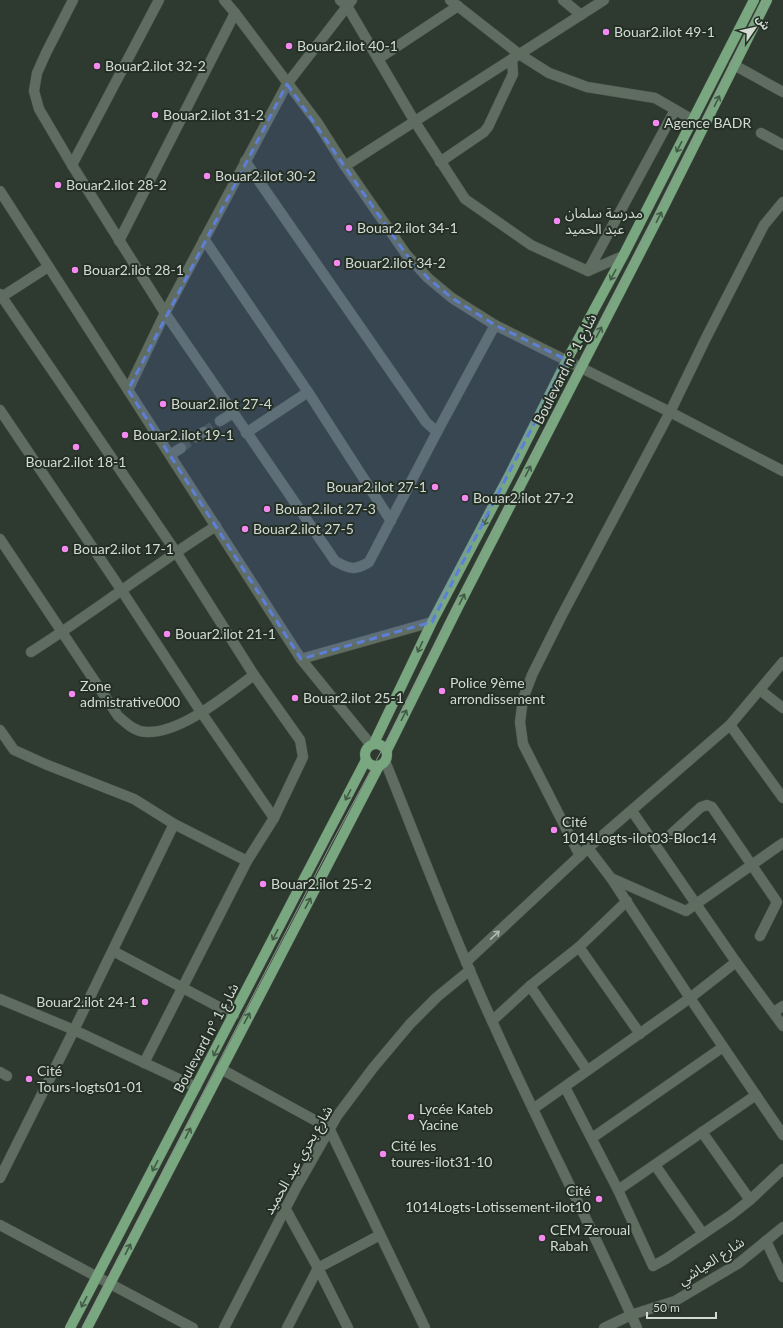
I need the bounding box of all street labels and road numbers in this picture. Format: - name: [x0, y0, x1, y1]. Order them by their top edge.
- street label: Boulevard n° شارع 1: [529, 311, 602, 428]
- street label: Boulevard n° شارع 1: [169, 980, 244, 1097]
- street label: شارع بحري عبد الحميد: [259, 1102, 338, 1219]
- street label: شارع العياشي: [674, 1233, 749, 1291]

